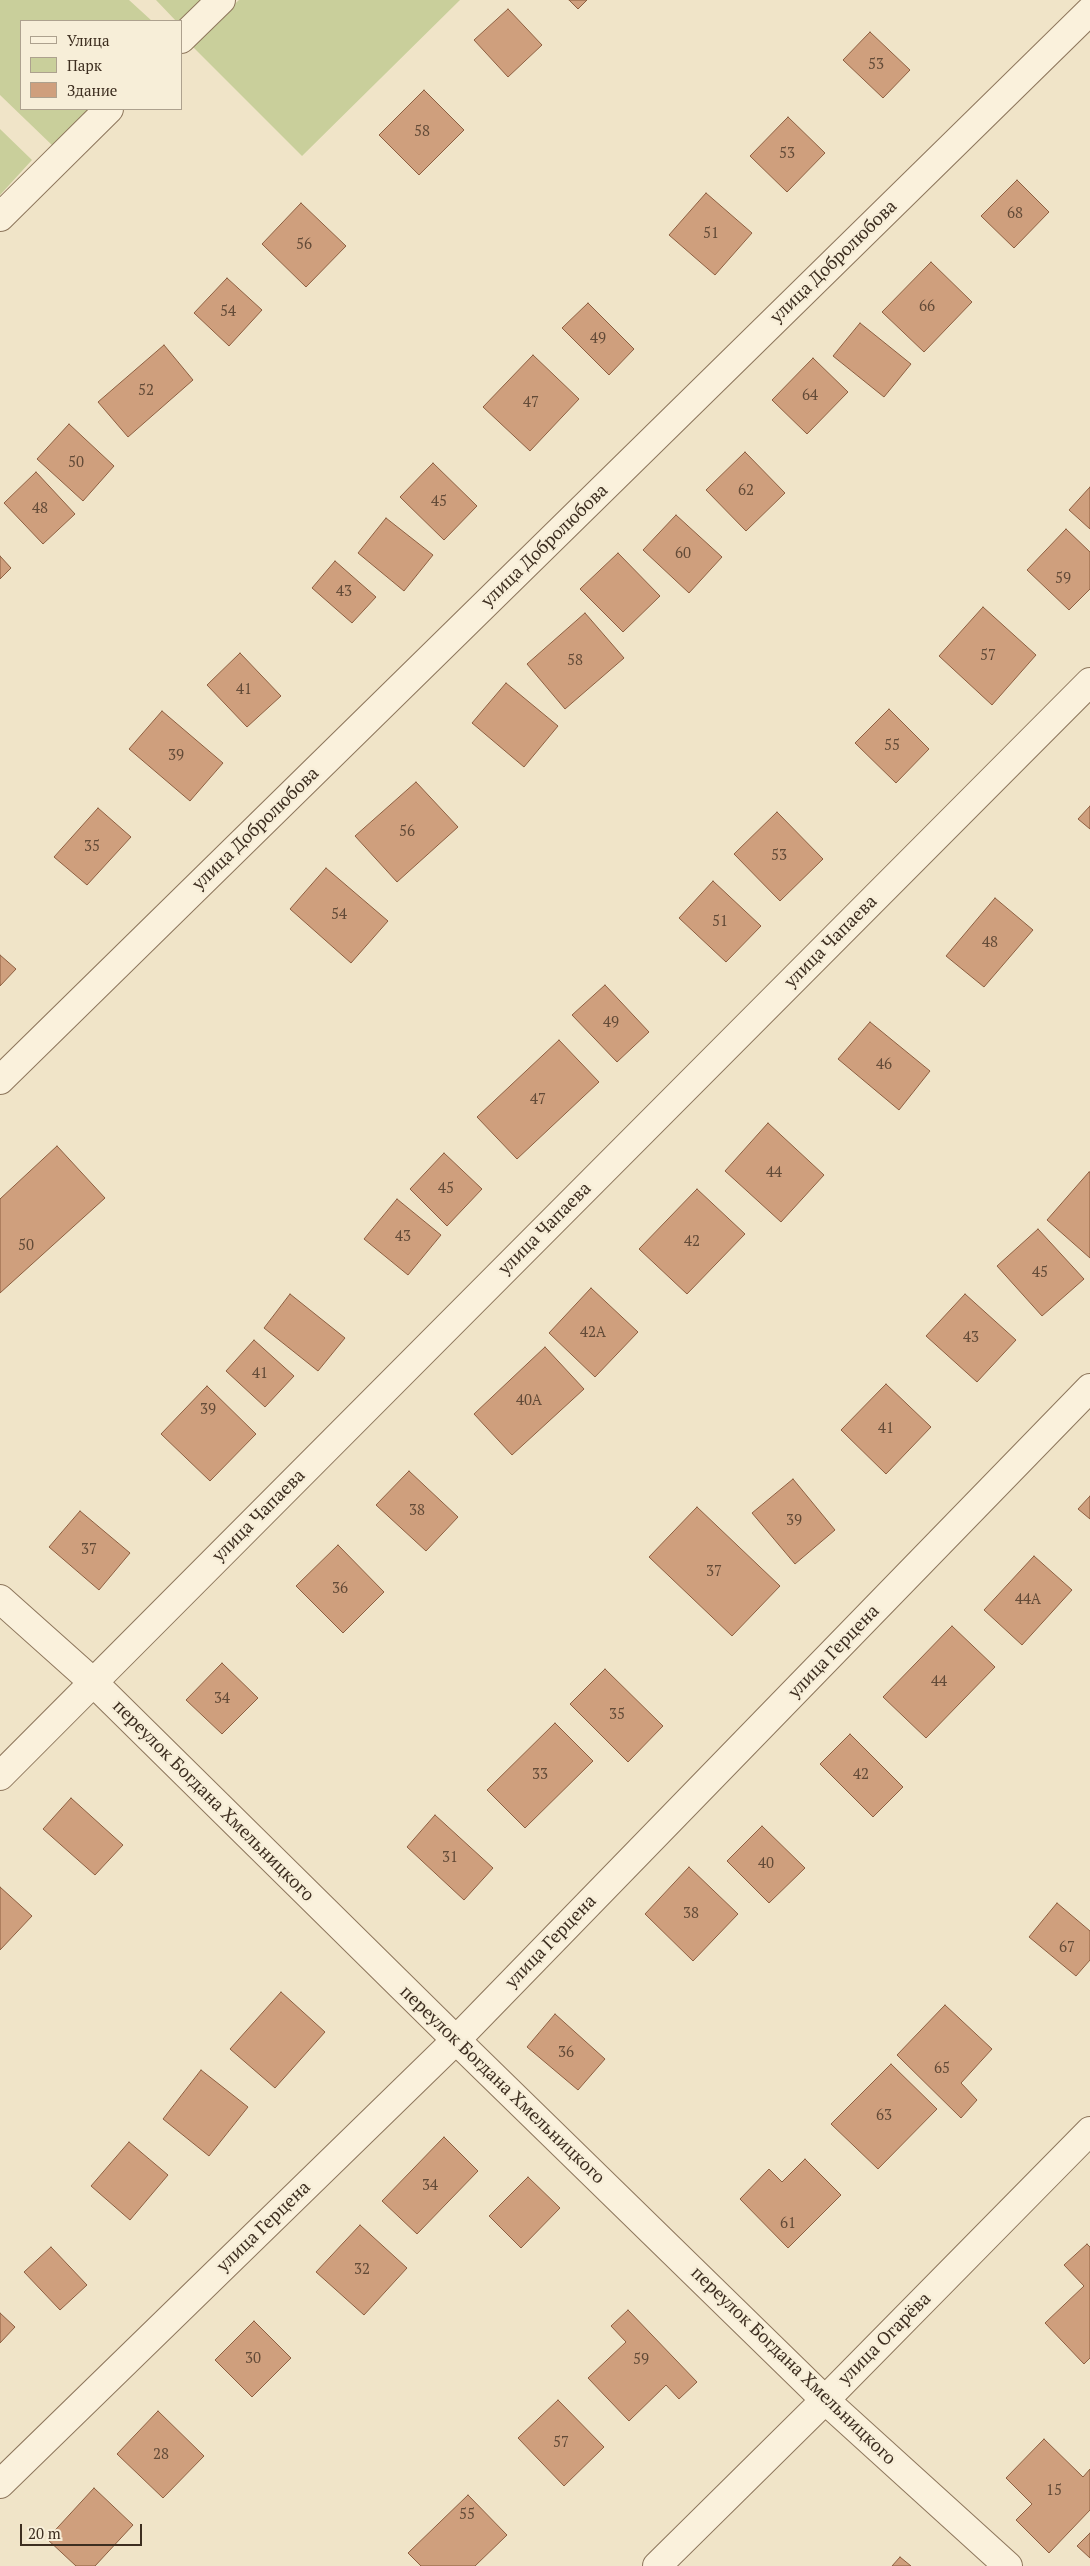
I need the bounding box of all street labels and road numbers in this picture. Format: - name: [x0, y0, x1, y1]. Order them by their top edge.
- street label: улица Добролюбова: [766, 196, 902, 328]
- street label: улица Добролюбова: [477, 480, 613, 612]
- street label: улица Добролюбова: [188, 763, 324, 895]
- street label: улица Чапаева: [780, 891, 882, 993]
- street label: улица Чапаева: [494, 1178, 596, 1280]
- street label: улица Чапаева: [208, 1465, 310, 1567]
- street label: улица Герцена: [784, 1601, 884, 1703]
- street label: переулок Богдана Хмельницкого: [108, 1696, 318, 1906]
- street label: улица Герцена: [501, 1891, 601, 1993]
- street label: переулок Богдана Хмельницкого: [395, 1981, 609, 2189]
- street label: улица Герцена: [213, 2177, 315, 2277]
- street label: переулок Богдана Хмельницкого: [686, 2262, 900, 2470]
- street label: улица Огарёва: [834, 2288, 936, 2390]

